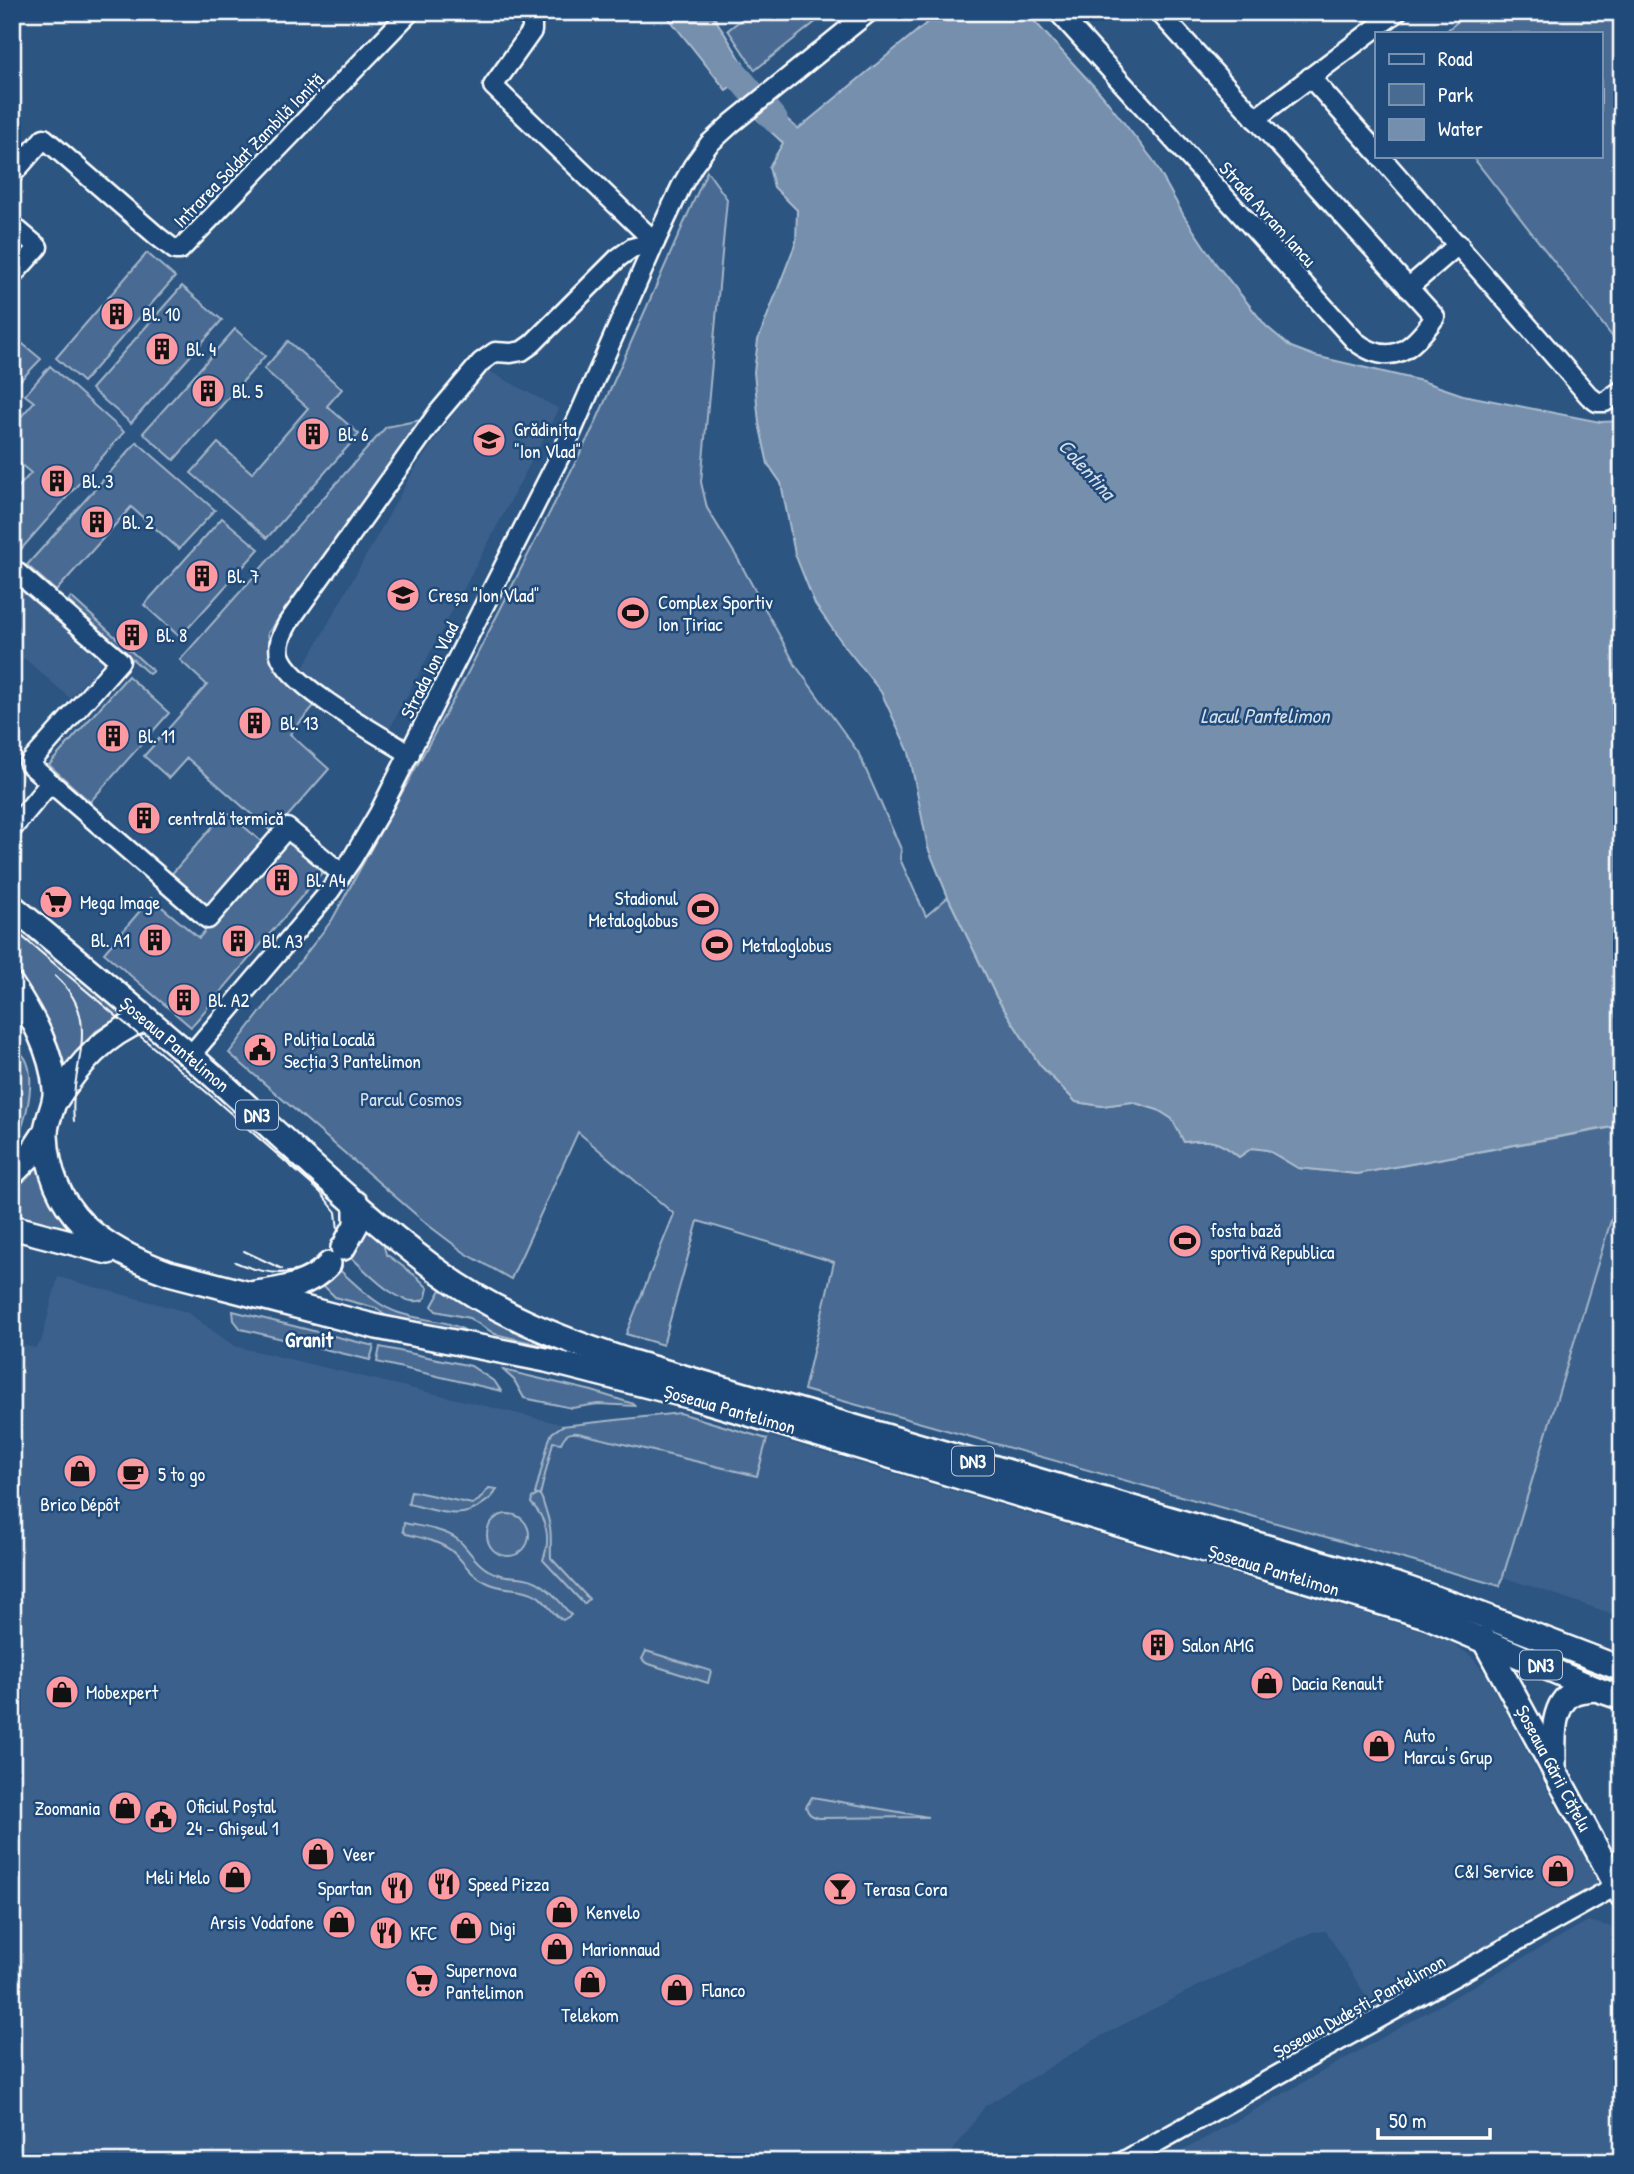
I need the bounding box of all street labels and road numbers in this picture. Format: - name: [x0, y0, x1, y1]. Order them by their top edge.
- street label: Intrarea Soldat Zambilă Ioniță: [167, 66, 329, 233]
- street label: Strada Avram Iancu: [1214, 156, 1323, 273]
- street label: Strada Ion Vlad: [394, 617, 465, 723]
- street label: Șoseaua Pantelimon: [115, 990, 235, 1098]
- road number: DN3: [236, 1100, 278, 1130]
- street label: Șoseaua Pantelimon: [661, 1378, 799, 1440]
- road number: DN3: [952, 1446, 994, 1476]
- street label: Șoseaua Pantelimon: [1205, 1538, 1343, 1602]
- road number: DN3: [1520, 1650, 1562, 1680]
- street label: Șoseaua Gării Cățelu: [1510, 1700, 1598, 1836]
- street label: Șoseaua Dudești-Pantelimon: [1268, 1948, 1450, 2064]

